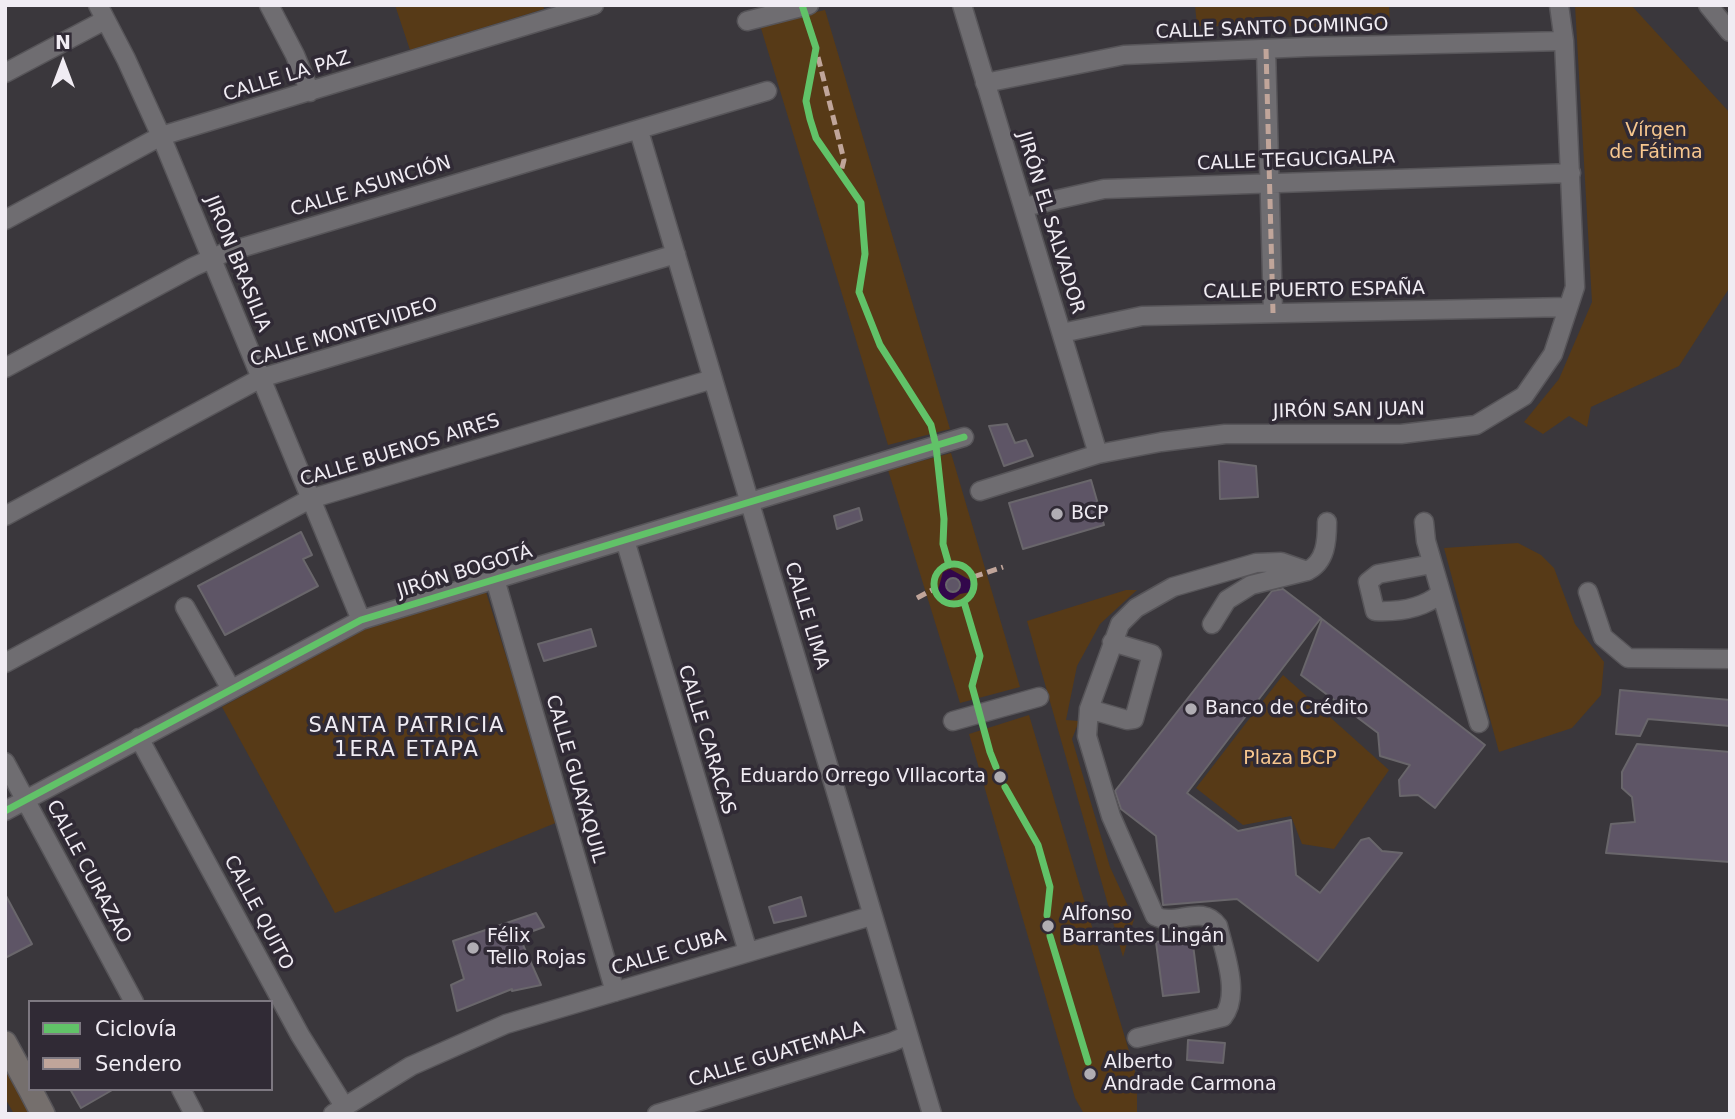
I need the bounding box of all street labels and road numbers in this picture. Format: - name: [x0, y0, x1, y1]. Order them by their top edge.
- street label: CALLE SANTO DOMINGO: [1155, 14, 1389, 44]
- street label: CALLE LA PAZ: [221, 47, 353, 107]
- street label: JIRÓN EL SALVADOR: [1011, 129, 1089, 317]
- street label: CALLE TEGUCIGALPA: [1197, 146, 1395, 176]
- street label: CALLE ASUNCIÓN: [288, 152, 454, 222]
- street label: JIRON BRASILIA: [199, 193, 275, 335]
- street label: CALLE PUERTO ESPAÑA: [1203, 278, 1425, 304]
- street label: CALLE MONTEVIDEO: [248, 294, 440, 372]
- street label: JIRÓN SAN JUAN: [1273, 398, 1425, 424]
- street label: CALLE BUENOS AIRES: [297, 410, 503, 492]
- street label: JIRÓN BOGOTÁ: [395, 541, 535, 603]
- street label: CALLE LIMA: [779, 560, 833, 672]
- street label: CALLE CARACAS: [672, 662, 740, 818]
- street label: CALLE GUAYAQUIL: [540, 692, 610, 866]
- street label: CALLE CURAZAO: [41, 797, 135, 947]
- street label: CALLE QUITO: [218, 852, 298, 974]
- street label: CALLE CUBA: [609, 925, 729, 981]
- street label: CALLE GUATEMALA: [686, 1017, 868, 1093]

